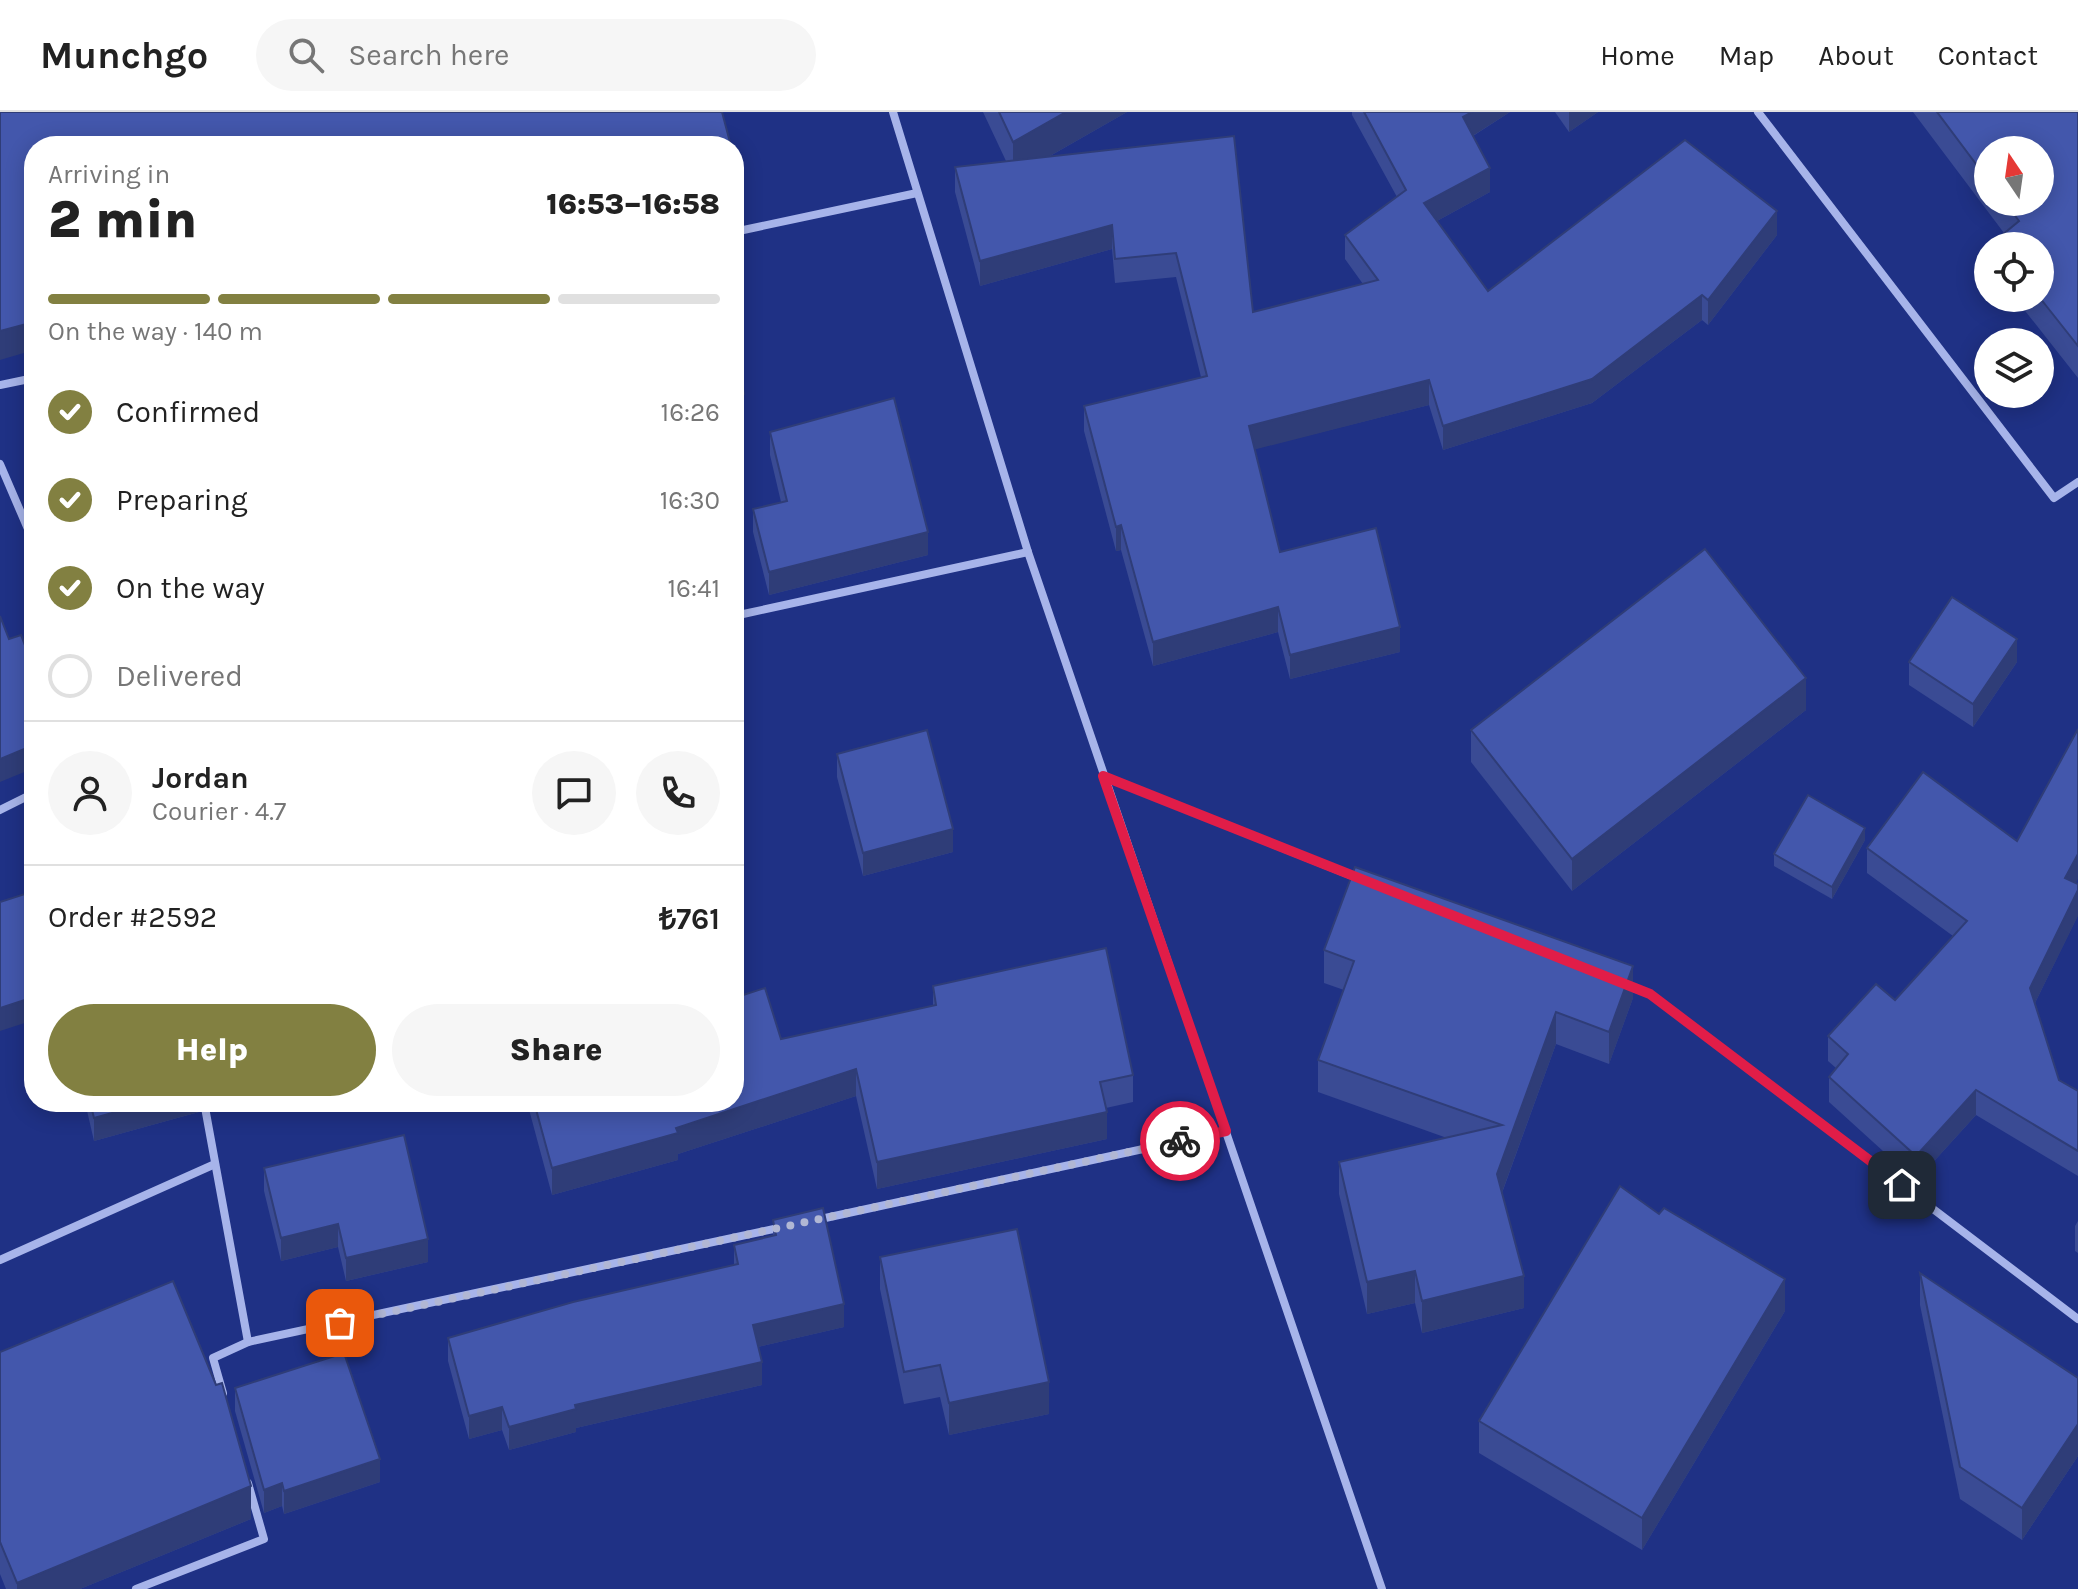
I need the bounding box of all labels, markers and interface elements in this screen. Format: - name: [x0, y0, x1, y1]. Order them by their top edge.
- search box: [256, 19, 816, 91]
- text: Munchgo: [40, 33, 208, 78]
- icon: search: [284, 33, 328, 77]
- text: Search here: [348, 37, 510, 73]
- text: Home: [1600, 39, 1675, 72]
- text: Map: [1719, 39, 1774, 72]
- text: About: [1818, 39, 1894, 72]
- text: Contact: [1938, 39, 2038, 72]
- north arrow: [1974, 136, 2054, 216]
- map controls: [1974, 136, 2054, 408]
- text: Arriving in: [48, 159, 170, 190]
- text: 16:53–16:58: [546, 186, 720, 222]
- text: 2 min: [48, 189, 197, 250]
- button: locate: [1974, 232, 2054, 312]
- text: On the way · 140 m: [48, 316, 263, 347]
- button: layers: [1974, 328, 2054, 408]
- icon: check: [48, 390, 92, 434]
- text: Confirmed: [116, 394, 260, 430]
- text: 16:26: [661, 397, 720, 428]
- icon: check: [48, 478, 92, 522]
- text: Preparing: [116, 482, 248, 518]
- text: 16:30: [660, 485, 720, 516]
- icon: check: [48, 566, 92, 610]
- text: On the way: [116, 570, 265, 606]
- text: 16:41: [667, 573, 720, 604]
- text: Delivered: [116, 658, 243, 694]
- button: person: [48, 751, 132, 835]
- button: chat: [532, 751, 616, 835]
- button: phone: [636, 751, 720, 835]
- text: Jordan: [152, 760, 249, 796]
- text: Courier · 4.7: [152, 796, 286, 827]
- text: Order #2592: [48, 899, 217, 935]
- text: ₺761: [659, 901, 720, 937]
- button: Help: [48, 1004, 376, 1096]
- button: Share: [392, 1004, 720, 1096]
- courier: [1140, 1101, 1220, 1181]
- icon: bike: [1158, 1119, 1202, 1163]
- pin: [1868, 1151, 1936, 1219]
- icon: home: [1880, 1163, 1924, 1207]
- pin: [306, 1289, 374, 1357]
- icon: bag: [318, 1301, 362, 1345]

